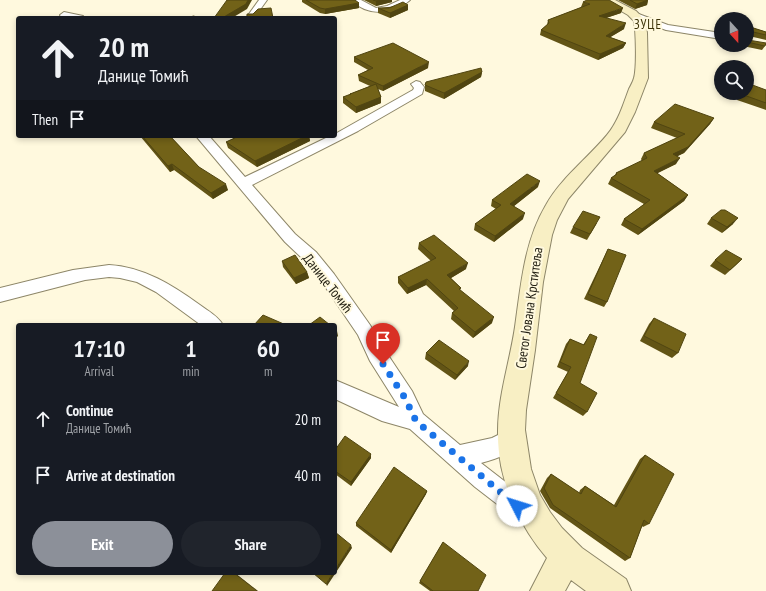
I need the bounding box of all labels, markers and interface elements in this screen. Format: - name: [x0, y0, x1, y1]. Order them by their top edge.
- north arrow: [714, 12, 754, 52]
- map controls: [714, 12, 754, 100]
- district label: ЗУЦЕ: [634, 16, 662, 33]
- text: 20 m: [98, 28, 149, 65]
- icon: ahead: [32, 32, 84, 84]
- button: search: [714, 60, 754, 100]
- text: Данице Томић: [98, 64, 189, 87]
- icon: arrive: [66, 108, 88, 130]
- text: Then: [32, 110, 58, 129]
- street label: Светог Јована Крститеља: [512, 246, 546, 370]
- street label: Данице Томић: [299, 250, 357, 316]
- pin: [366, 323, 400, 364]
- icon: arrive: [372, 329, 394, 351]
- text: 17:10: [73, 333, 125, 364]
- text: 1: [185, 333, 197, 364]
- text: 60: [257, 333, 280, 364]
- text: Arrival: [85, 363, 114, 380]
- text: min: [182, 363, 199, 380]
- text: m: [264, 363, 272, 380]
- text: Continue: [66, 401, 113, 420]
- icon: ahead: [32, 408, 54, 430]
- text: 20 m: [295, 410, 321, 429]
- text: Данице Томић: [66, 420, 131, 437]
- icon: arrive: [32, 464, 54, 486]
- text: Arrive at destination: [66, 466, 175, 485]
- text: 40 m: [295, 466, 321, 485]
- position arrow: [496, 485, 538, 527]
- button: Exit: [32, 521, 173, 567]
- button: Share: [181, 521, 321, 567]

